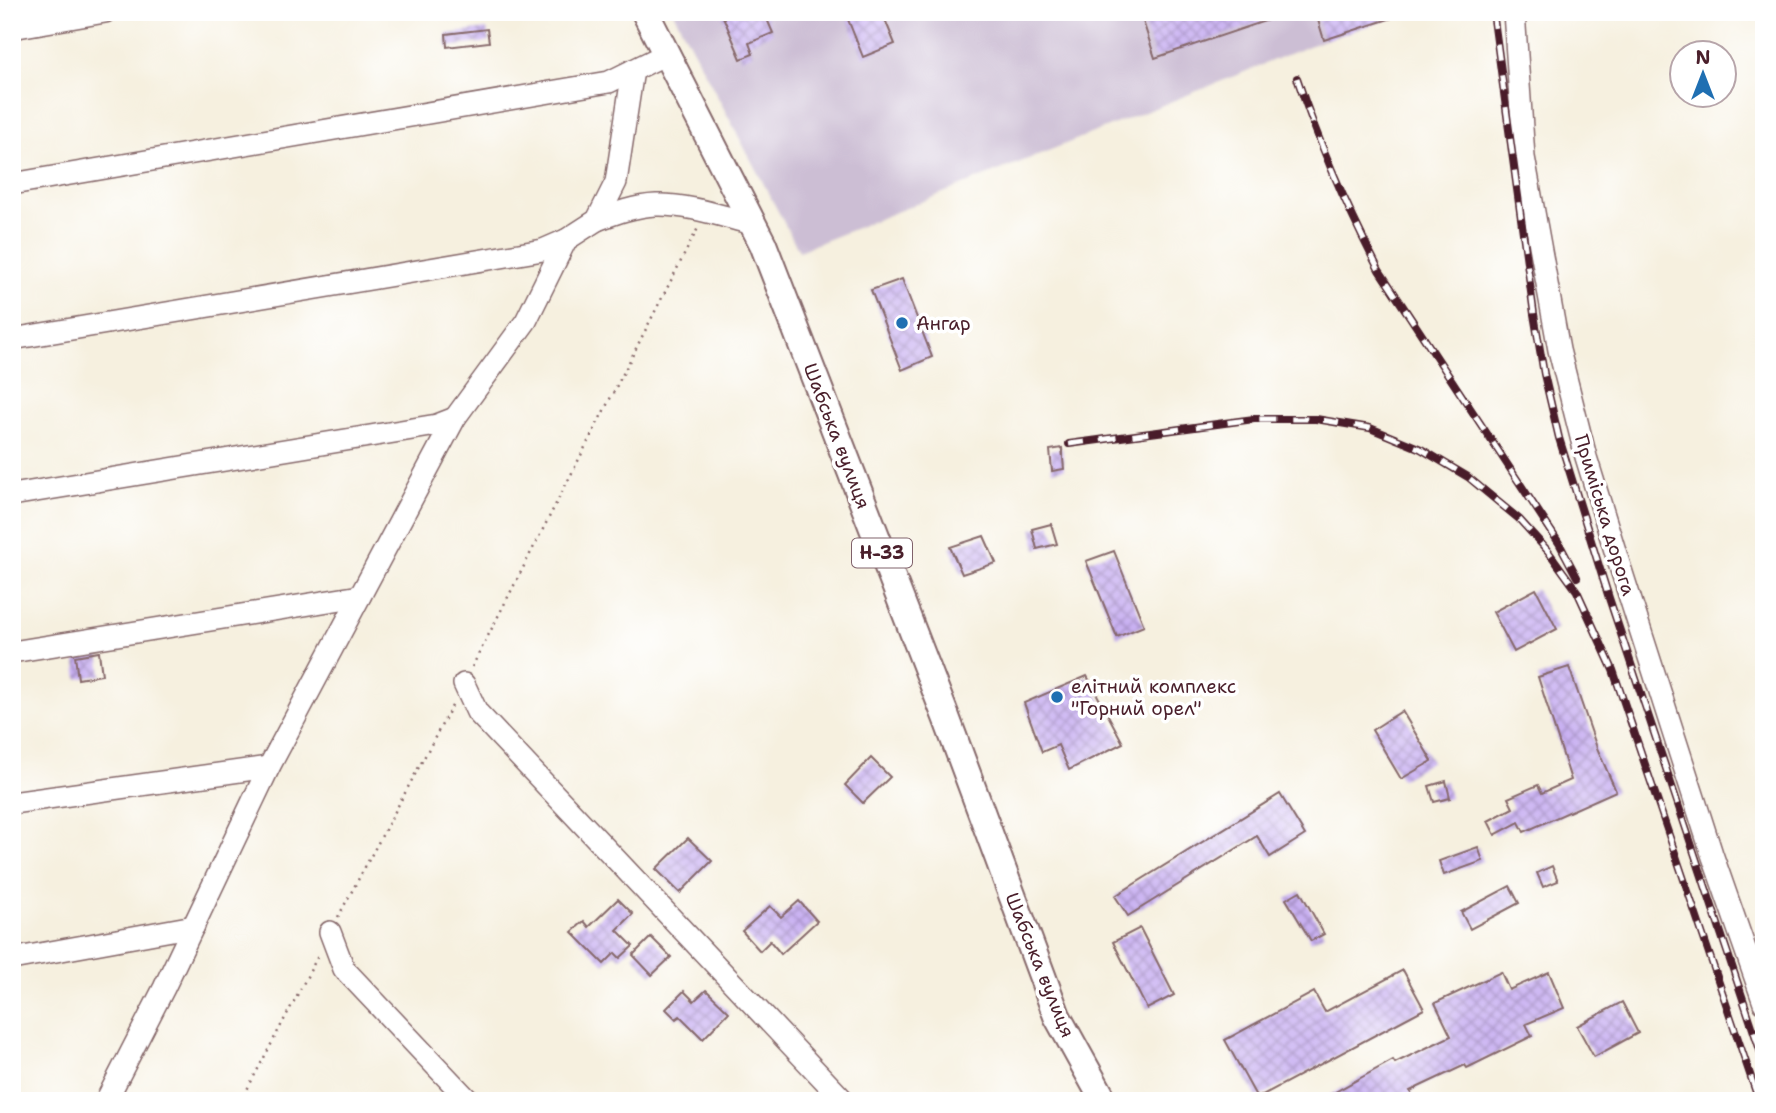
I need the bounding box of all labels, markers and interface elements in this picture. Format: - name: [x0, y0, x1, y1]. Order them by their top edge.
- north arrow: [1668, 38, 1738, 108]
- text: N: [1695, 45, 1711, 70]
- place label: Ангар: [916, 311, 971, 336]
- marker: Ангар: [894, 315, 910, 331]
- street label: Шабська вулиця: [798, 360, 876, 512]
- street label: Приміська дорога: [1569, 432, 1641, 599]
- road number: Н-33: [852, 538, 912, 568]
- place label: елітний комплекс "Горний орел": [1071, 674, 1236, 721]
- marker: елітний комплекс "Горний орел": [1049, 689, 1065, 705]
- street label: Шабська вулиця: [1000, 889, 1080, 1041]

